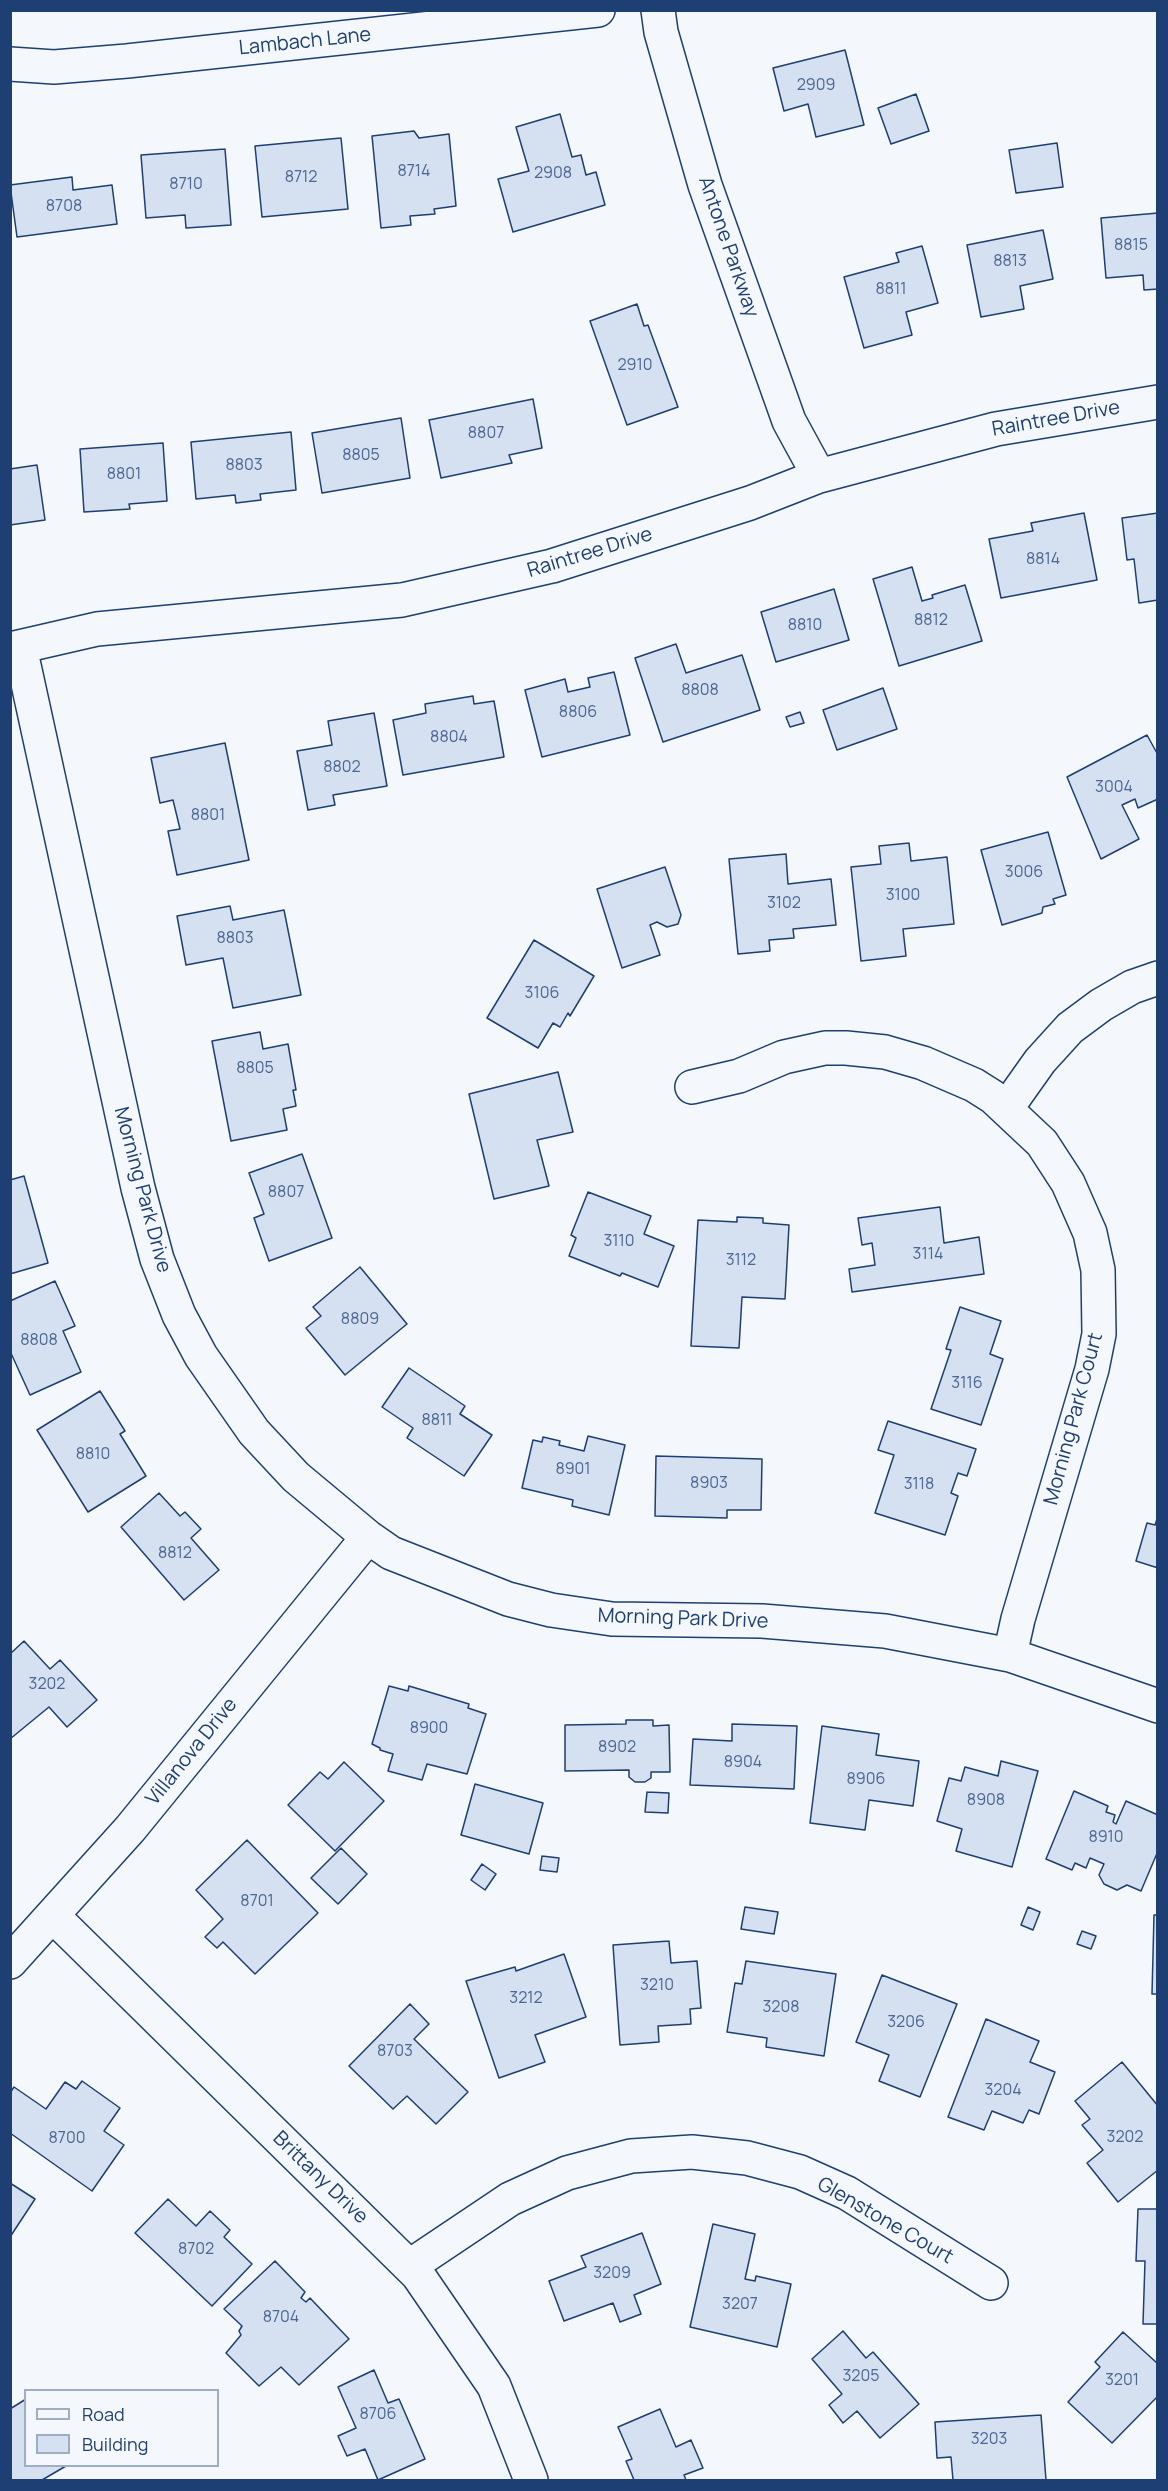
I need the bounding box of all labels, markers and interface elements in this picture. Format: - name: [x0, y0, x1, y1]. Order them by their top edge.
- street label: Lambach Lane: [238, 23, 372, 61]
- house number: 2909: [797, 76, 835, 96]
- house number: 8714: [398, 162, 430, 182]
- house number: 2908: [534, 164, 572, 184]
- house number: 8712: [285, 168, 317, 188]
- street label: Antone Parkway: [693, 174, 763, 320]
- house number: 8710: [169, 175, 203, 195]
- house number: 8708: [46, 197, 82, 217]
- house number: 8815: [1114, 236, 1148, 256]
- house number: 8813: [993, 252, 1027, 272]
- house number: 8811: [875, 280, 907, 300]
- house number: 2910: [617, 356, 653, 376]
- street label: Raintree Drive: [990, 396, 1122, 442]
- house number: 8807: [468, 424, 504, 444]
- house number: 8805: [342, 446, 380, 466]
- house number: 8803: [225, 456, 263, 476]
- house number: 8801: [107, 465, 141, 485]
- street label: Raintree Drive: [525, 523, 655, 583]
- house number: 8814: [1026, 550, 1060, 570]
- house number: 8812: [914, 611, 948, 631]
- house number: 8810: [788, 616, 822, 636]
- house number: 8808: [681, 681, 719, 701]
- house number: 8806: [559, 703, 597, 723]
- house number: 8804: [430, 728, 468, 748]
- house number: 8802: [323, 758, 361, 778]
- house number: 3004: [1095, 778, 1133, 798]
- house number: 8801: [191, 806, 225, 826]
- house number: 3006: [1005, 863, 1043, 883]
- house number: 3100: [886, 886, 920, 906]
- house number: 3102: [767, 894, 801, 914]
- house number: 8803: [216, 929, 254, 949]
- house number: 3106: [525, 984, 559, 1004]
- house number: 8805: [236, 1059, 274, 1079]
- street label: Morning Park Drive: [108, 1104, 176, 1276]
- house number: 8807: [268, 1183, 304, 1203]
- house number: 3110: [603, 1232, 635, 1252]
- house number: 3114: [913, 1245, 943, 1265]
- house number: 3112: [726, 1251, 756, 1271]
- house number: 8809: [341, 1310, 379, 1330]
- street label: Morning Park Court: [1039, 1330, 1109, 1508]
- house number: 8808: [20, 1331, 58, 1351]
- house number: 3116: [951, 1374, 983, 1394]
- house number: 8811: [421, 1411, 453, 1431]
- house number: 8810: [76, 1445, 110, 1465]
- house number: 8901: [555, 1460, 591, 1480]
- house number: 8903: [690, 1474, 728, 1494]
- house number: 3118: [904, 1475, 934, 1495]
- house number: 8812: [158, 1544, 192, 1564]
- street label: Morning Park Drive: [597, 1604, 769, 1634]
- house number: 3202: [29, 1675, 65, 1695]
- street label: Villanova Drive: [141, 1693, 243, 1811]
- house number: 8900: [410, 1719, 448, 1739]
- house number: 8902: [598, 1738, 636, 1758]
- house number: 8904: [724, 1753, 762, 1773]
- house number: 8906: [847, 1770, 885, 1790]
- house number: 8908: [967, 1791, 1005, 1811]
- house number: 8910: [1088, 1828, 1124, 1848]
- house number: 8701: [240, 1892, 274, 1912]
- house number: 3210: [640, 1976, 674, 1996]
- house number: 3212: [509, 1989, 543, 2009]
- house number: 3208: [762, 1998, 800, 2018]
- house number: 3206: [887, 2013, 925, 2033]
- house number: 8703: [377, 2042, 413, 2062]
- house number: 3204: [984, 2081, 1022, 2101]
- street label: Brittany Drive: [267, 2127, 373, 2229]
- house number: 3202: [1107, 2128, 1143, 2148]
- house number: 8700: [49, 2129, 85, 2149]
- street label: Glenstone Court: [813, 2172, 957, 2270]
- house number: 8702: [178, 2240, 214, 2260]
- house number: 3209: [593, 2264, 631, 2284]
- house number: 3207: [722, 2295, 758, 2315]
- house number: 8704: [263, 2308, 299, 2328]
- house number: 3205: [843, 2367, 879, 2387]
- house number: 3201: [1105, 2371, 1139, 2391]
- legend: [24, 2389, 219, 2467]
- text: Road: [82, 2402, 125, 2426]
- house number: 8706: [359, 2405, 397, 2425]
- house number: 3203: [971, 2430, 1007, 2450]
- text: Building: [82, 2432, 148, 2456]

